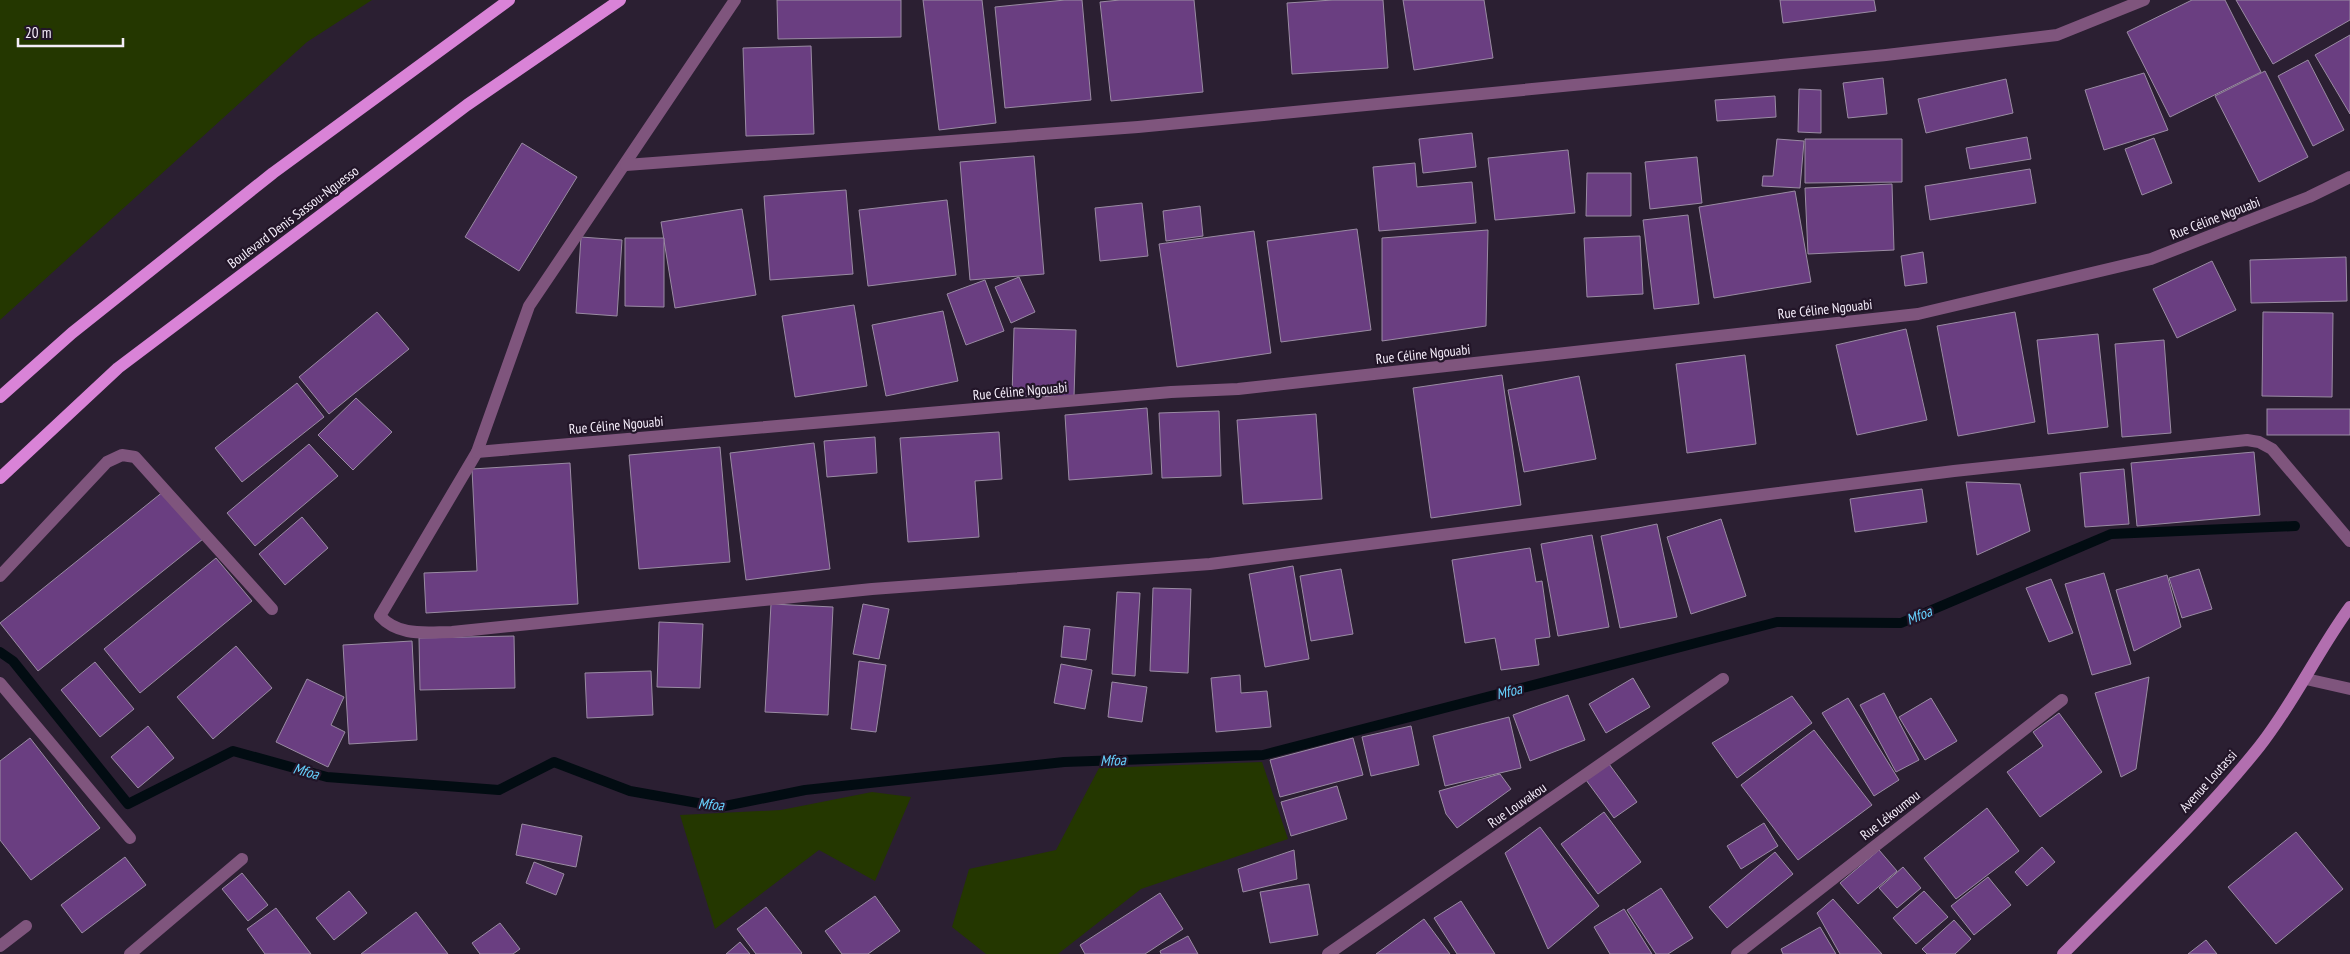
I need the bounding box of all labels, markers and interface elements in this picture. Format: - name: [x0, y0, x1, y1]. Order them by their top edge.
- scale bar: [18, 15, 122, 47]
- text: 20 m: [25, 23, 51, 42]
- street label: Boulevard Denis Sassou-Nguesso: [224, 162, 362, 272]
- street label: Rue Céline Ngouabi: [2167, 193, 2263, 243]
- street label: Rue Céline Ngouabi: [1777, 295, 1873, 323]
- street label: Rue Céline Ngouabi: [1375, 340, 1471, 368]
- street label: Rue Céline Ngouabi: [972, 378, 1068, 404]
- street label: Rue Céline Ngouabi: [568, 412, 664, 438]
- water label: Mfoa: [1903, 601, 1935, 629]
- water label: Mfoa: [1494, 678, 1525, 703]
- street label: Avenue Loutassi: [2175, 746, 2241, 816]
- water label: Mfoa: [1100, 750, 1127, 770]
- water label: Mfoa: [291, 758, 322, 784]
- street label: Rue Louvakou: [1484, 778, 1550, 832]
- street label: Rue Lékoumou: [1856, 786, 1924, 844]
- water label: Mfoa: [697, 794, 726, 814]

